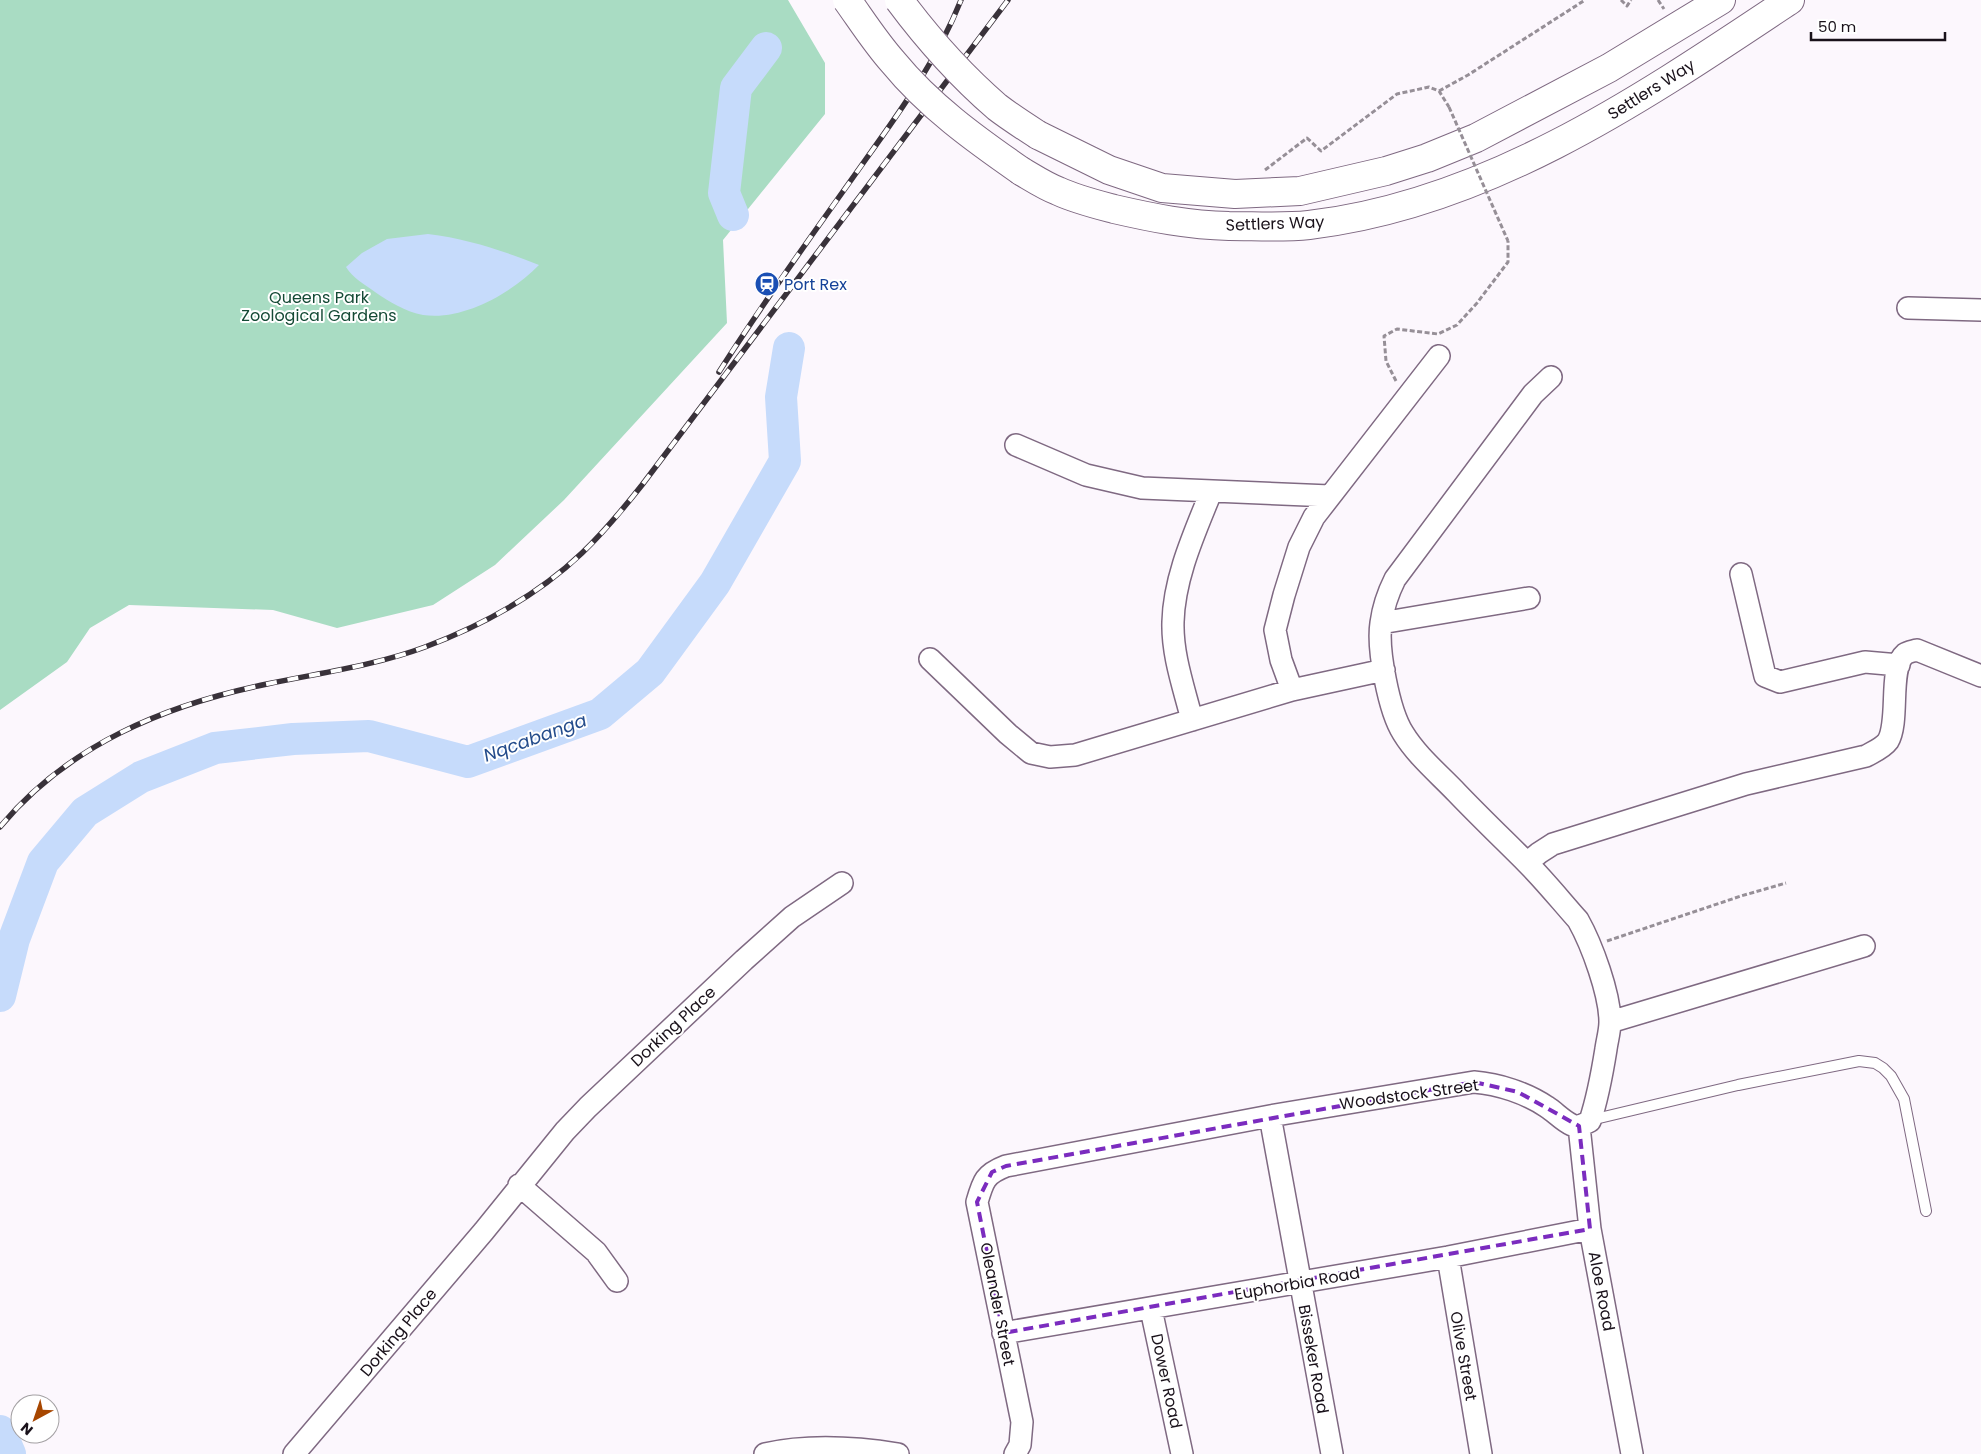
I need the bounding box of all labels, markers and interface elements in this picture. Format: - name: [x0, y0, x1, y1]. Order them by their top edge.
- scale bar: [1811, 10, 1945, 42]
- text: 50 m: [1818, 16, 1856, 37]
- street label: Settlers Way: [1603, 53, 1699, 125]
- street label: Settlers Way: [1225, 210, 1325, 237]
- station icon: Port Rex: [754, 271, 780, 297]
- place label: Port Rex: [784, 273, 847, 296]
- park label: Queens Park Zoological Gardens: [241, 286, 397, 327]
- water label: Nqcabanga: [480, 707, 590, 768]
- street label: Dorking Place: [626, 981, 721, 1072]
- street label: Woodstock Street: [1338, 1073, 1480, 1116]
- street label: Oleander Street: [974, 1240, 1021, 1368]
- street label: Aloe Road: [1583, 1249, 1621, 1333]
- street label: Euphorbia Road: [1232, 1261, 1362, 1306]
- street label: Dorking Place: [355, 1283, 442, 1381]
- street label: Bisseker Road: [1293, 1303, 1334, 1415]
- street label: Olive Street: [1444, 1310, 1483, 1403]
- street label: Dower Road: [1145, 1332, 1188, 1431]
- north arrow: [10, 1394, 60, 1444]
- text: N: [16, 1418, 37, 1440]

